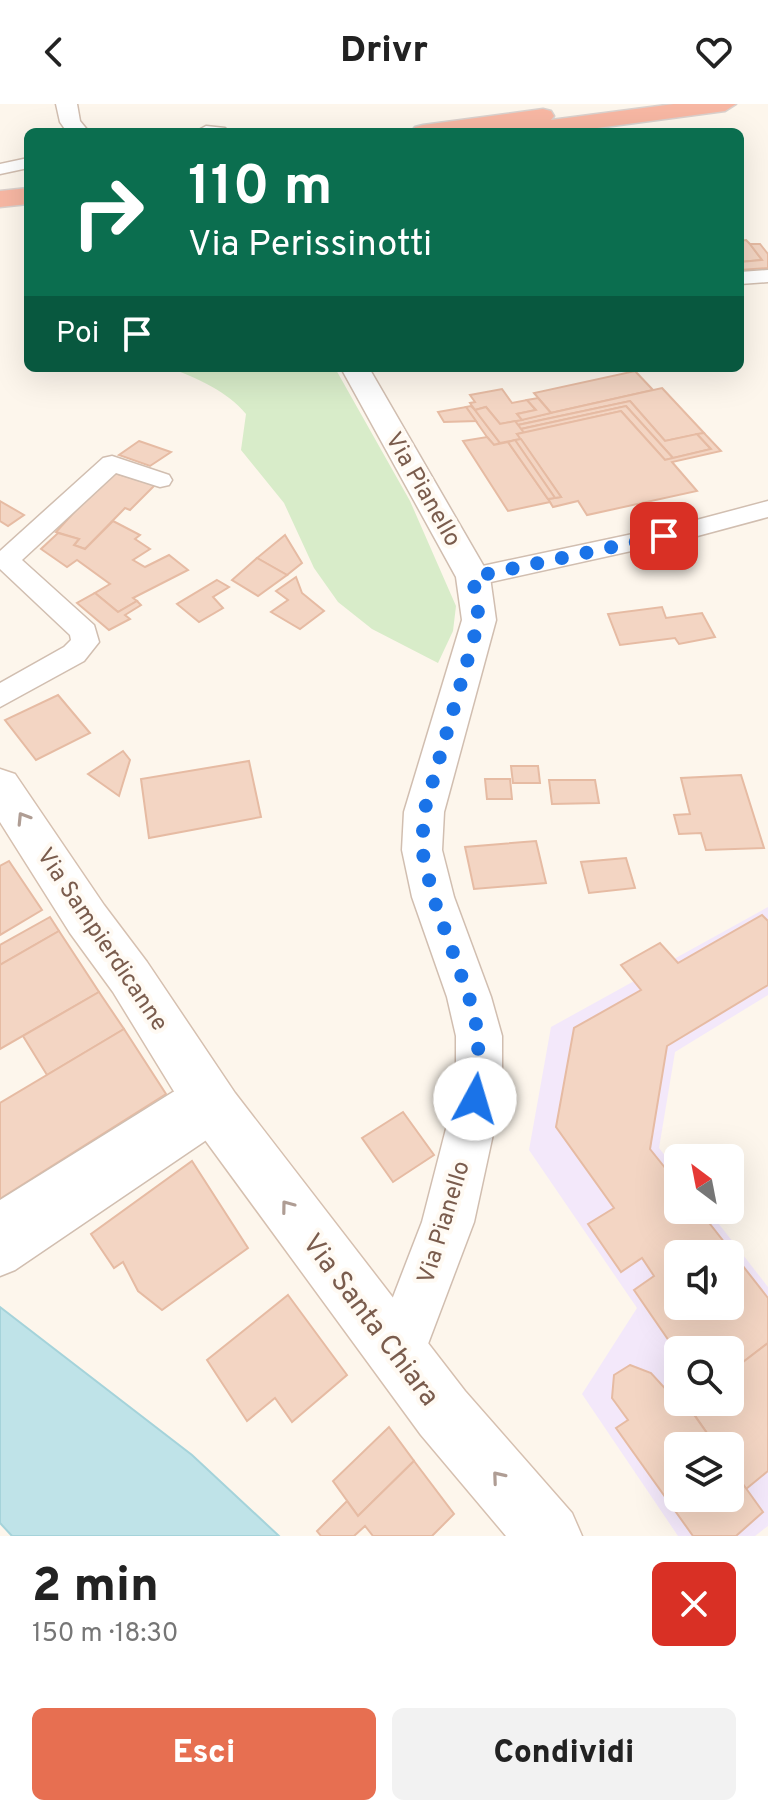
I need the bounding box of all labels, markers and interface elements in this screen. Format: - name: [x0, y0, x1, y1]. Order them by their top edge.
- text: Drivr: [340, 29, 428, 75]
- icon: back: [32, 30, 76, 74]
- icon: heart: [692, 30, 736, 74]
- text: 110 m: [188, 154, 333, 224]
- icon: right: [56, 160, 160, 264]
- text: Via Perissinotti: [188, 223, 432, 269]
- icon: arrive: [115, 312, 159, 356]
- text: Poi: [56, 316, 99, 353]
- street label: Via Pianello: [378, 428, 467, 552]
- pin: [630, 502, 698, 570]
- icon: arrive: [642, 514, 686, 558]
- one-way arrow: [17, 812, 32, 827]
- street label: Via Sampierdicanne: [29, 843, 174, 1037]
- position arrow: [433, 1057, 517, 1141]
- north arrow: [664, 1144, 744, 1224]
- map controls: [664, 1144, 744, 1512]
- street label: Via Pianello: [412, 1158, 478, 1288]
- one-way arrow: [282, 1200, 297, 1215]
- street label: Via Santa Chiara: [293, 1227, 446, 1414]
- button: sound: [664, 1240, 744, 1320]
- button: search: [664, 1336, 744, 1416]
- button: layers: [664, 1432, 744, 1512]
- one-way arrow: [493, 1472, 508, 1487]
- text: 2 min: [32, 1558, 159, 1618]
- button: close: [652, 1562, 736, 1646]
- text: 150 m · 18:30: [32, 1618, 178, 1651]
- button: Esci: [32, 1708, 376, 1800]
- button: Condividi: [392, 1708, 736, 1800]

